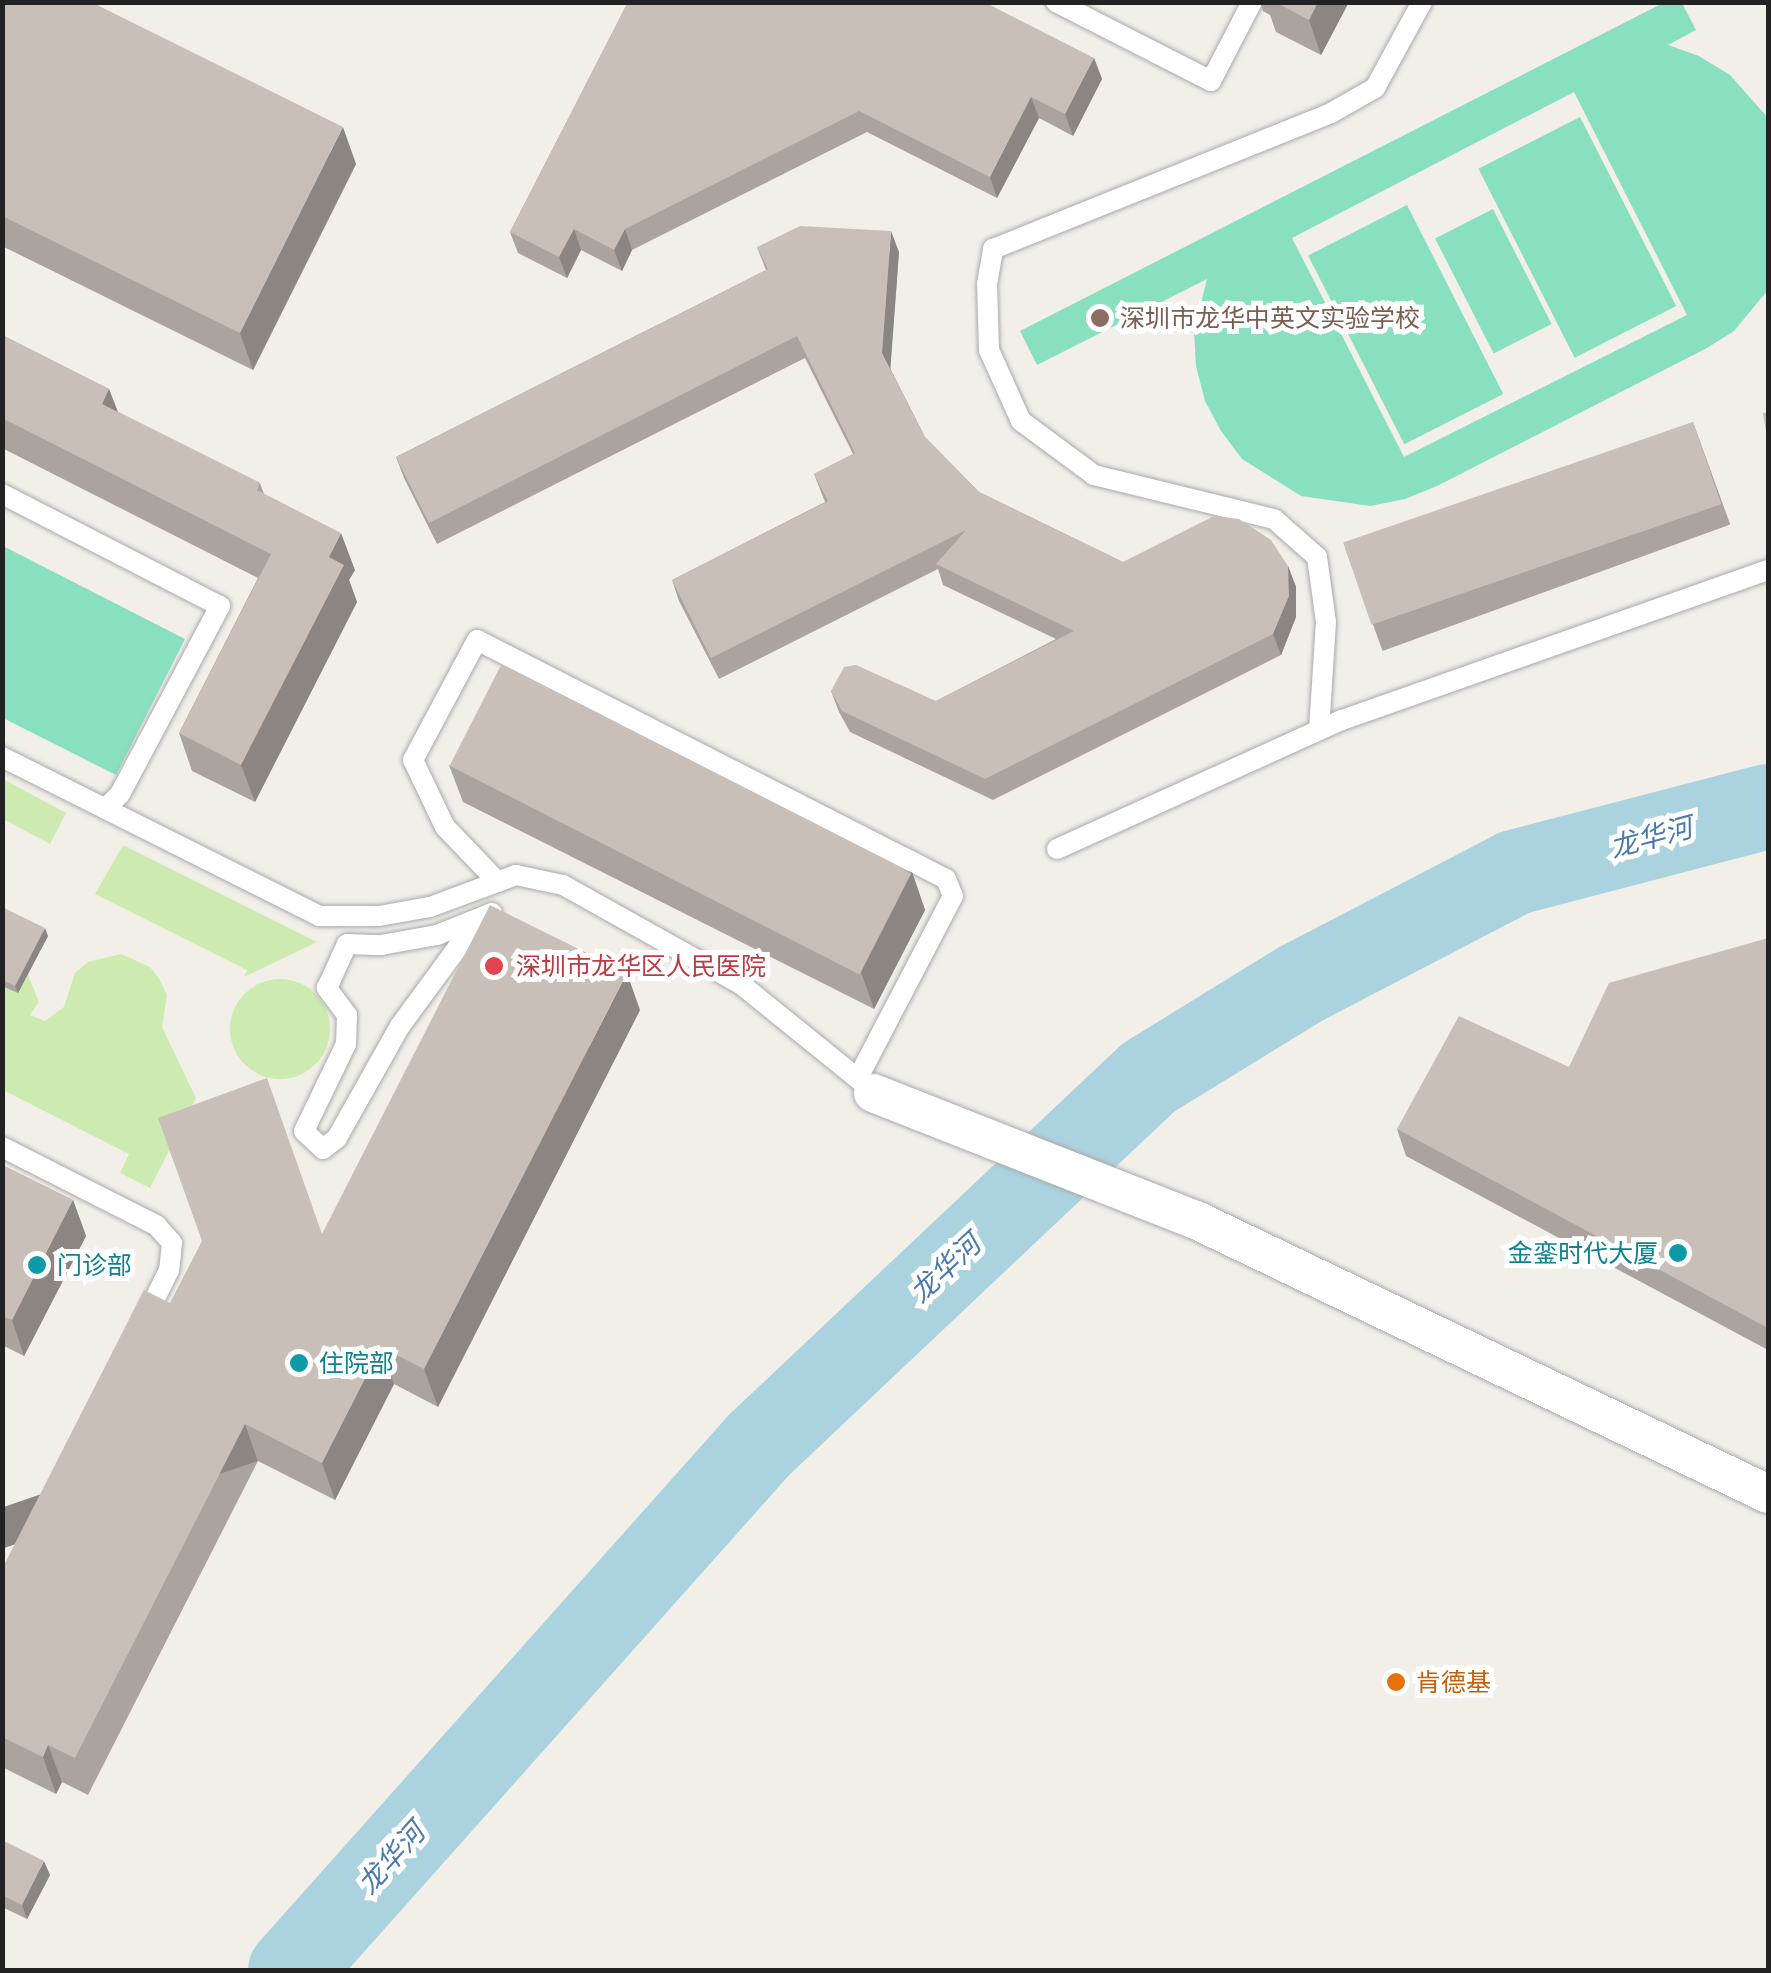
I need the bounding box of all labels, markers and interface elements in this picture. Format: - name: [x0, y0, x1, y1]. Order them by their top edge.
- place label: 深圳市龙华中英文实验学校: [1120, 303, 1420, 333]
- marker: 深圳市龙华中英文实验学校: [1089, 307, 1111, 329]
- water label: 龙华河: [1606, 810, 1696, 864]
- place label: 深圳市龙华区人民医院: [516, 951, 766, 981]
- marker: 深圳市龙华区人民医院: [481, 953, 507, 979]
- water label: 龙华河: [903, 1227, 987, 1309]
- place label: 金銮时代大厦: [1508, 1238, 1658, 1268]
- marker: 金銮时代大厦: [1667, 1242, 1689, 1264]
- place label: 门诊部: [57, 1250, 132, 1280]
- marker: 门诊部: [26, 1254, 48, 1276]
- place label: 住院部: [319, 1348, 394, 1378]
- marker: 住院部: [288, 1352, 310, 1374]
- place label: 肯德基: [1416, 1667, 1491, 1697]
- marker: 肯德基: [1385, 1671, 1407, 1693]
- water label: 龙华河: [350, 1816, 432, 1900]

